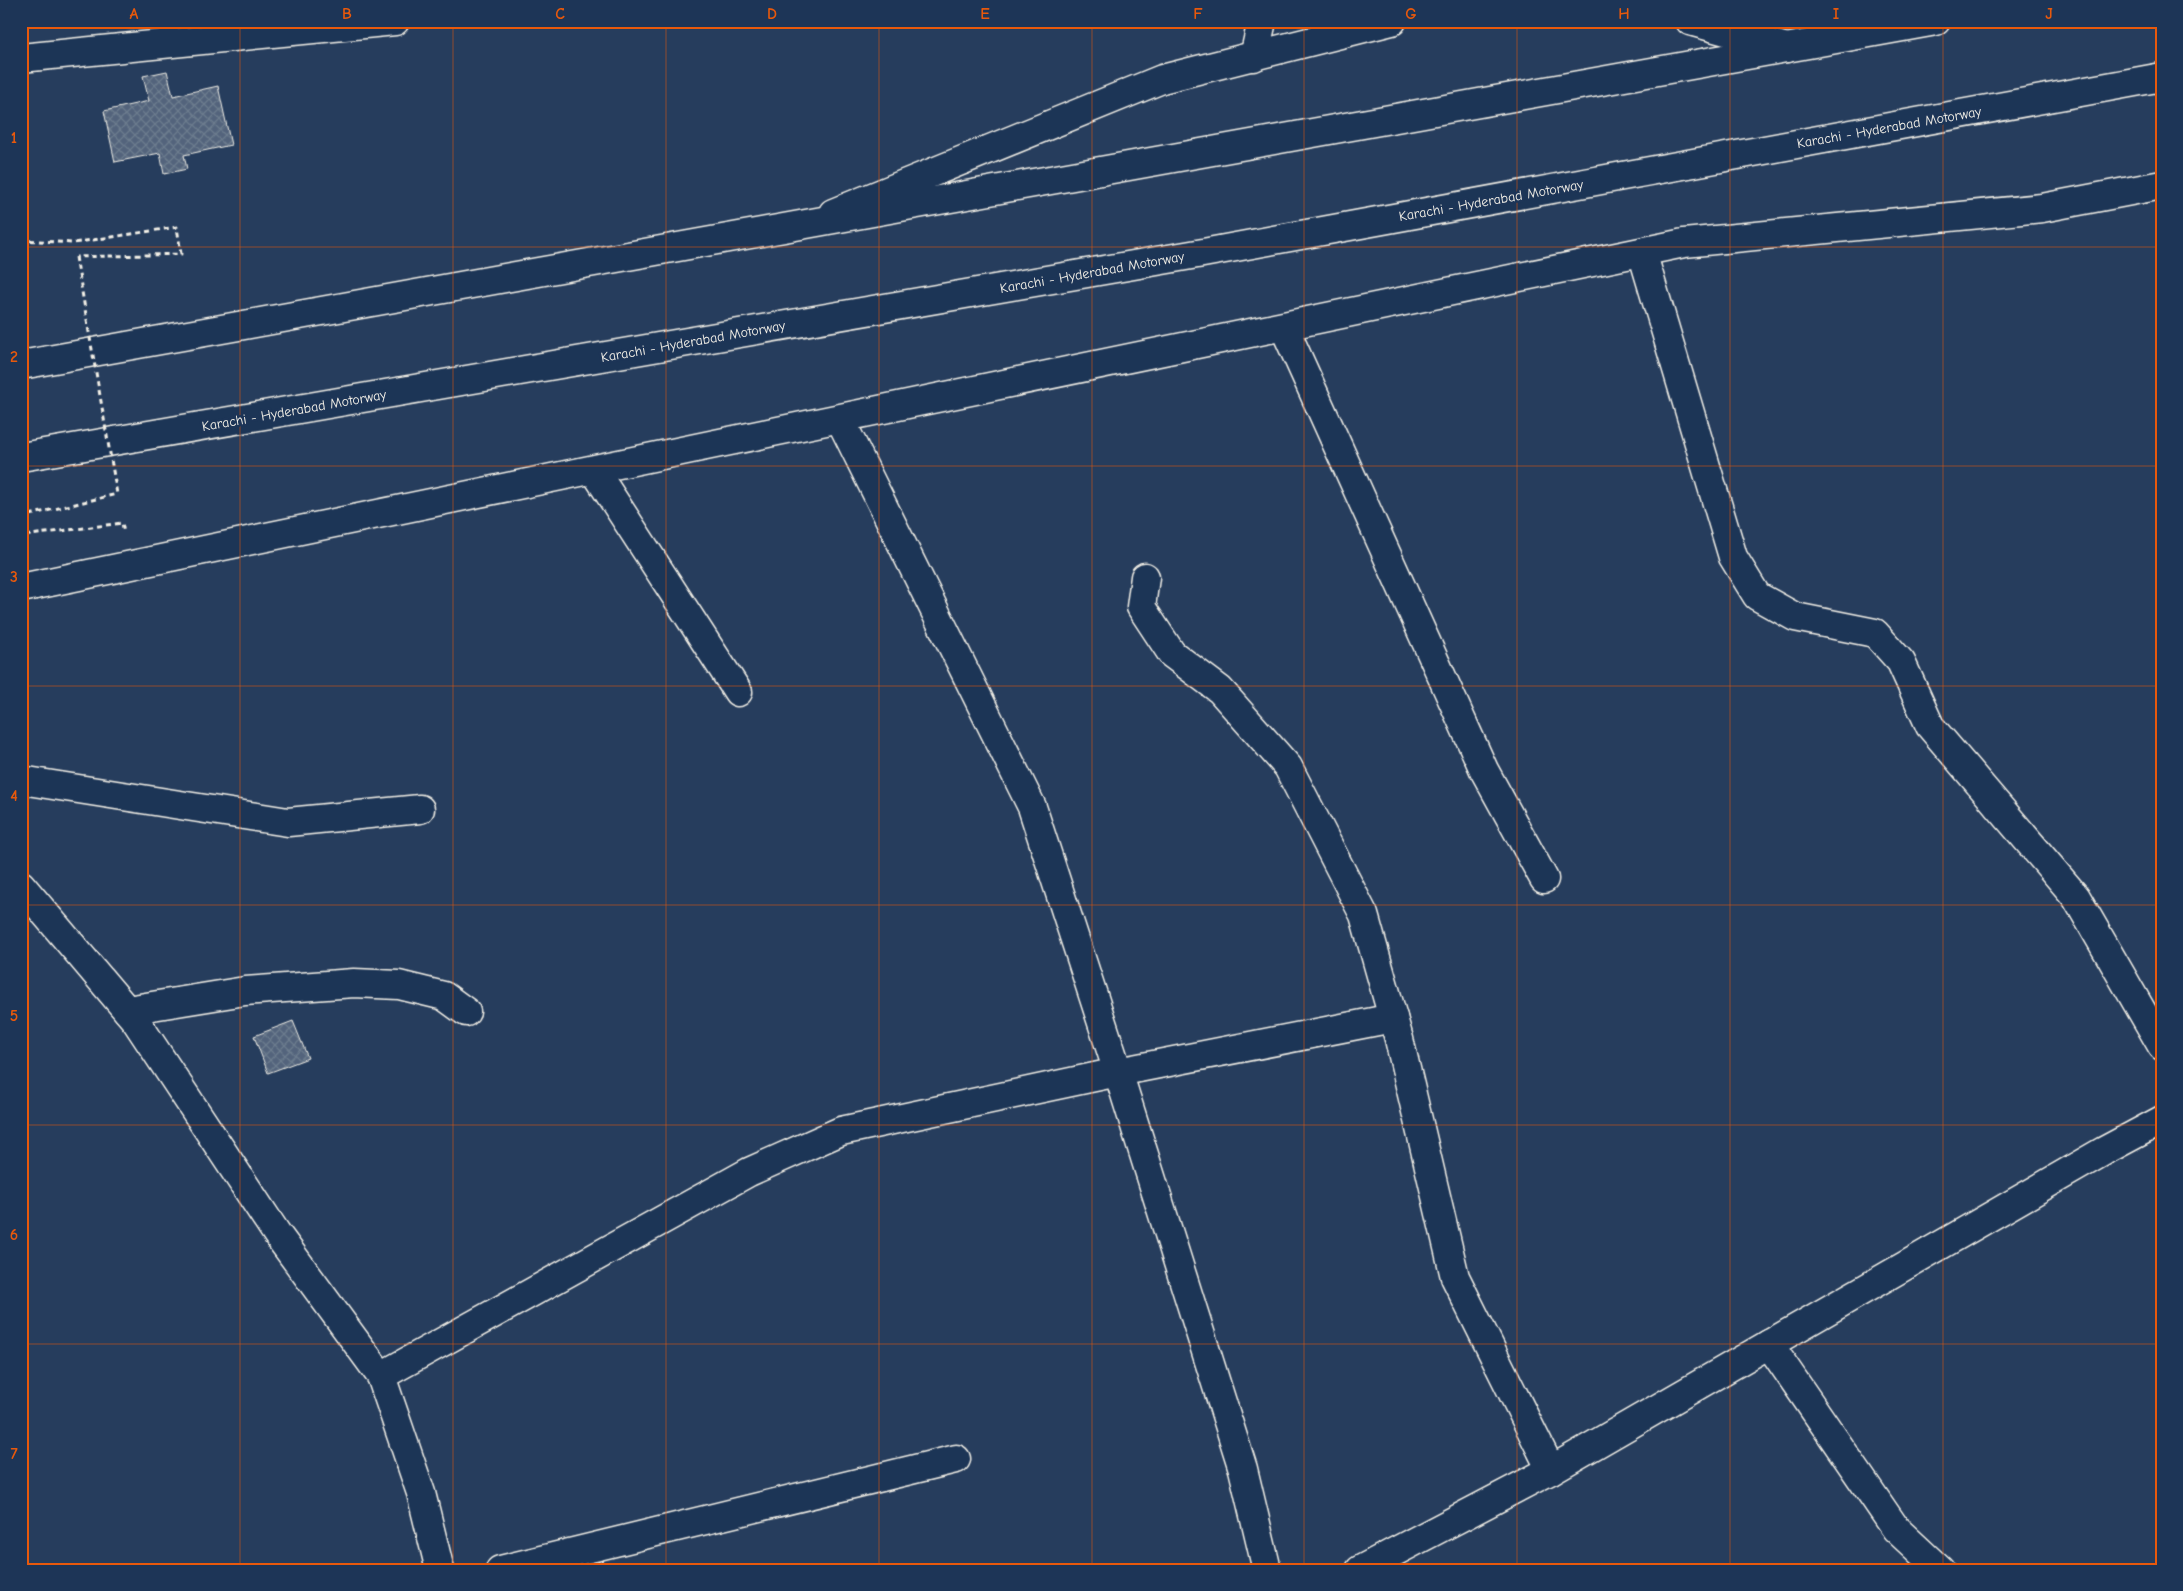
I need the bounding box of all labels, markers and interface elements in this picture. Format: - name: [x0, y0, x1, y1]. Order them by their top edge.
- text: A: [130, 5, 139, 23]
- text: B: [342, 5, 352, 23]
- text: C: [555, 5, 565, 23]
- text: D: [767, 5, 777, 23]
- text: E: [980, 5, 990, 23]
- text: F: [1193, 5, 1203, 23]
- text: G: [1405, 5, 1417, 23]
- text: H: [1618, 5, 1630, 23]
- text: I: [1833, 5, 1839, 23]
- text: J: [2045, 5, 2053, 23]
- street label: Karachi - Hyderabad Motorway: [1795, 103, 1983, 152]
- text: 1: [11, 129, 17, 147]
- street label: Karachi - Hyderabad Motorway: [1397, 176, 1585, 225]
- street label: Karachi - Hyderabad Motorway: [998, 248, 1186, 297]
- street label: Karachi - Hyderabad Motorway: [599, 317, 787, 366]
- text: 2: [10, 348, 18, 366]
- street label: Karachi - Hyderabad Motorway: [200, 386, 388, 435]
- text: 3: [10, 568, 18, 586]
- text: 4: [10, 787, 18, 805]
- text: 5: [10, 1007, 18, 1025]
- text: 6: [10, 1226, 18, 1244]
- text: 7: [10, 1445, 18, 1463]

